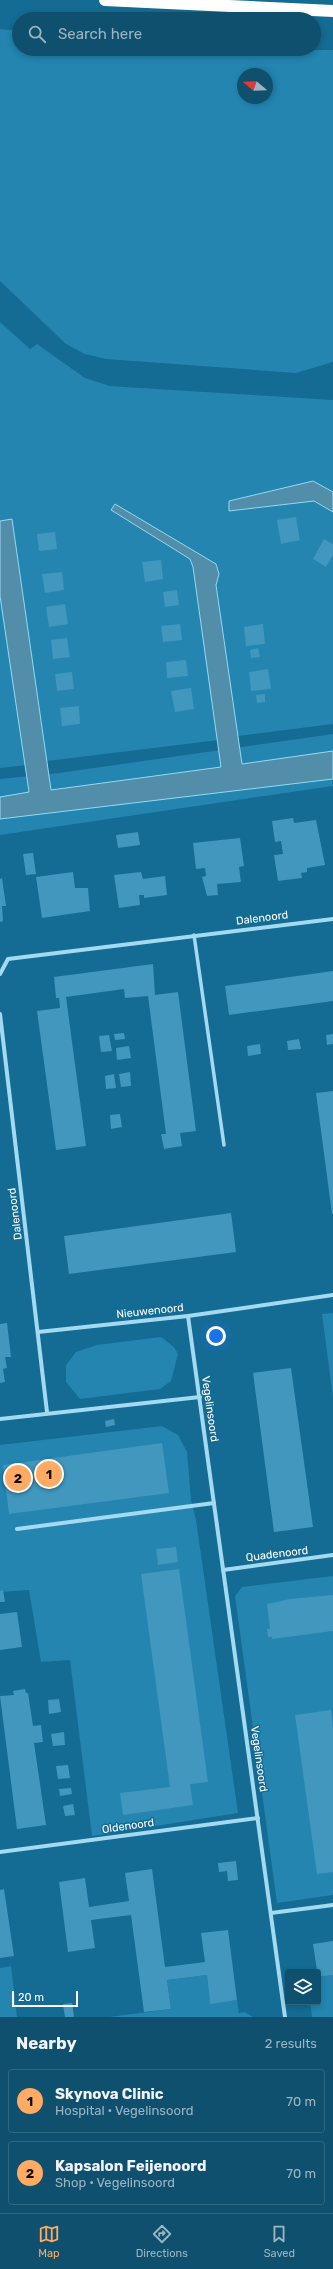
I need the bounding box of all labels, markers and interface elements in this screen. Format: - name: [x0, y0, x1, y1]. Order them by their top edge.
- search box: [12, 12, 321, 56]
- icon: search: [26, 23, 48, 45]
- text: Search here: [58, 25, 142, 43]
- north arrow: [237, 68, 273, 104]
- street label: Dalenoord: [235, 908, 289, 928]
- street label: Dalenoord: [5, 1187, 25, 1241]
- street label: Nieuwenoord: [116, 1301, 184, 1321]
- your location: [206, 1326, 226, 1346]
- street label: Vegelinsoord: [199, 1375, 221, 1443]
- pin: 1: [36, 1459, 62, 1489]
- pin: 2: [5, 1463, 31, 1493]
- street label: Quadenoord: [245, 1544, 309, 1564]
- street label: Vegelinsoord: [248, 1725, 270, 1793]
- street label: Oldenoord: [101, 1816, 155, 1836]
- map controls: [285, 1969, 321, 2005]
- button: layers: [285, 1969, 321, 2005]
- scale bar: [12, 1989, 78, 2008]
- text: 20 m: [18, 1991, 44, 2004]
- text: Nearby: [16, 2033, 77, 2053]
- text: 2 results: [265, 2036, 317, 2051]
- text: Skynova Clinic: [55, 2085, 164, 2103]
- text: 1: [27, 2094, 33, 2109]
- text: 70 m: [286, 2094, 316, 2109]
- text: Hospital · Vegelinsoord: [55, 2103, 193, 2118]
- text: Kapsalon Feijenoord: [55, 2157, 207, 2175]
- text: 2: [26, 2166, 34, 2181]
- text: 70 m: [286, 2166, 316, 2181]
- text: Shop · Vegelinsoord: [55, 2175, 175, 2190]
- tab: Map: [38, 2223, 60, 2260]
- tab: Directions: [136, 2223, 188, 2260]
- tab: Saved: [264, 2223, 295, 2260]

